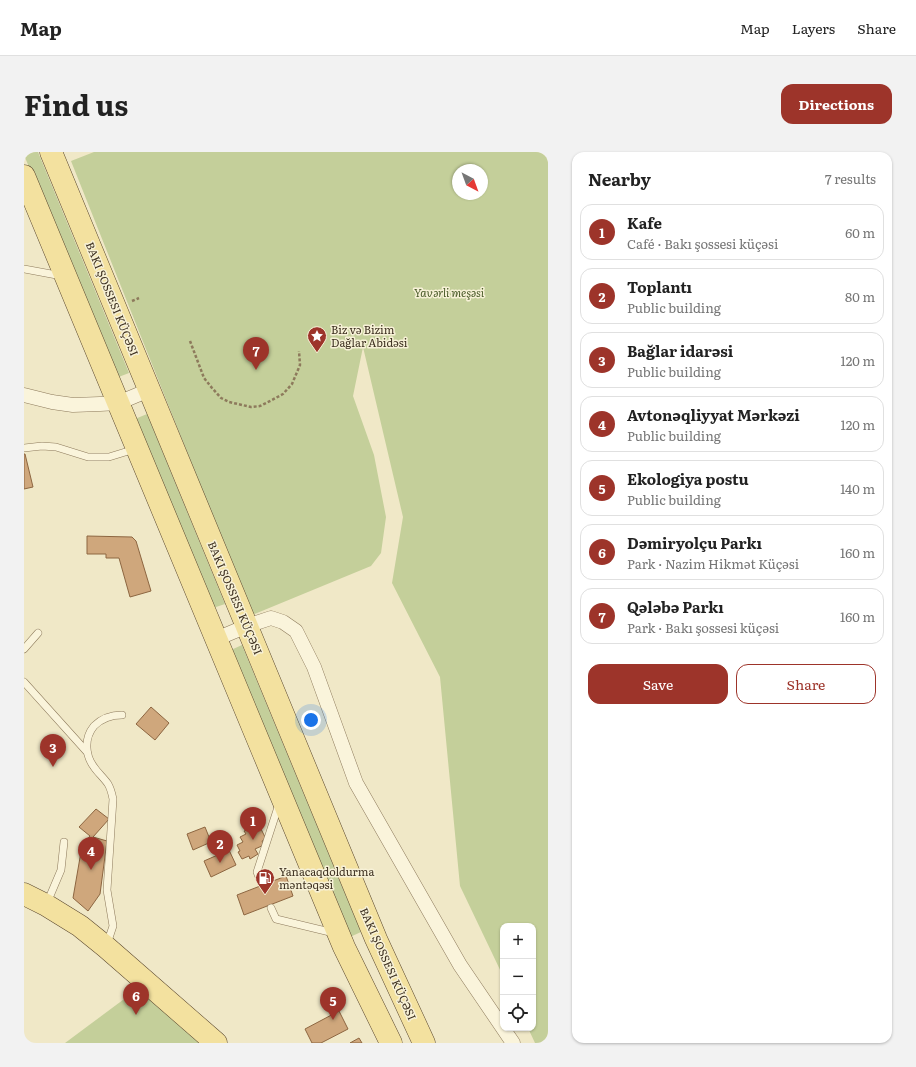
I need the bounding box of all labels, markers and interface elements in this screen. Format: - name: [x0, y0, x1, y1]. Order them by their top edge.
- text: Map: [20, 14, 62, 42]
- text: Map: [740, 18, 770, 38]
- text: Layers: [792, 18, 835, 38]
- text: Share: [857, 18, 896, 38]
- text: Find us: [24, 83, 128, 125]
- button: Directions: [781, 84, 892, 124]
- north arrow: [452, 164, 488, 200]
- text: Nearby: [588, 166, 651, 191]
- text: 7 results: [825, 169, 876, 188]
- text: Kafe: [627, 211, 662, 234]
- text: 1: [599, 223, 605, 242]
- text: 60 m: [845, 223, 875, 242]
- text: Café · Bakı şossesi küçəsi: [627, 234, 778, 253]
- street label: BAKI ŞOSSESI KÜÇƏSI: [83, 239, 143, 358]
- text: Toplantı: [627, 275, 692, 298]
- park label: Yavərli meşəsi: [414, 284, 485, 300]
- text: 2: [599, 287, 605, 306]
- text: 80 m: [845, 287, 875, 306]
- text: Public building: [627, 298, 721, 317]
- place label: Biz və Bizim Dağlar Abidəsi: [331, 321, 408, 350]
- place icon: Biz və Bizim Dağlar Abidəsi: [306, 325, 328, 353]
- pin: 7: [243, 337, 269, 370]
- text: Bağlar idarəsi: [627, 339, 733, 362]
- text: 3: [598, 351, 606, 370]
- text: 120 m: [840, 351, 875, 370]
- text: Public building: [627, 362, 721, 381]
- text: Avtonəqliyyat Mərkəzi: [627, 403, 800, 426]
- text: 4: [598, 415, 606, 434]
- text: 120 m: [840, 415, 875, 434]
- text: Public building: [627, 426, 721, 445]
- text: Ekologiya postu: [627, 467, 749, 490]
- text: 5: [598, 479, 606, 498]
- text: 140 m: [840, 479, 875, 498]
- text: Public building: [627, 490, 721, 509]
- text: Dəmiryolçu Parkı: [627, 531, 762, 554]
- street label: BAKI ŞOSSESI KÜÇƏSI: [205, 538, 267, 657]
- text: 6: [598, 543, 606, 562]
- text: 160 m: [840, 543, 875, 562]
- text: Park · Nazim Hikmət Küçəsi: [627, 554, 799, 573]
- text: Qələbə Parkı: [627, 595, 724, 618]
- text: 7: [598, 607, 606, 626]
- text: 160 m: [840, 607, 875, 626]
- text: Park · Bakı şossesi küçəsi: [627, 618, 779, 637]
- button: Save: [588, 664, 728, 704]
- button: Share: [736, 664, 876, 704]
- your location: [301, 710, 321, 730]
- pin: 3: [40, 734, 66, 767]
- pin: 1: [240, 807, 266, 840]
- pin: 2: [207, 830, 233, 863]
- pin: 4: [78, 837, 104, 870]
- place label: Yanacaqdoldurma məntəqəsi: [279, 863, 374, 892]
- fuel station icon: Yanacaqdoldurma məntəqəsi: [254, 867, 276, 895]
- street label: BAKI ŞOSSESI KÜÇƏSI: [357, 905, 421, 1022]
- map controls: [500, 923, 536, 1031]
- button: +: [500, 923, 536, 959]
- button: −: [500, 959, 536, 995]
- pin: 6: [123, 982, 149, 1015]
- pin: 5: [320, 987, 346, 1020]
- button: locate: [500, 995, 536, 1031]

